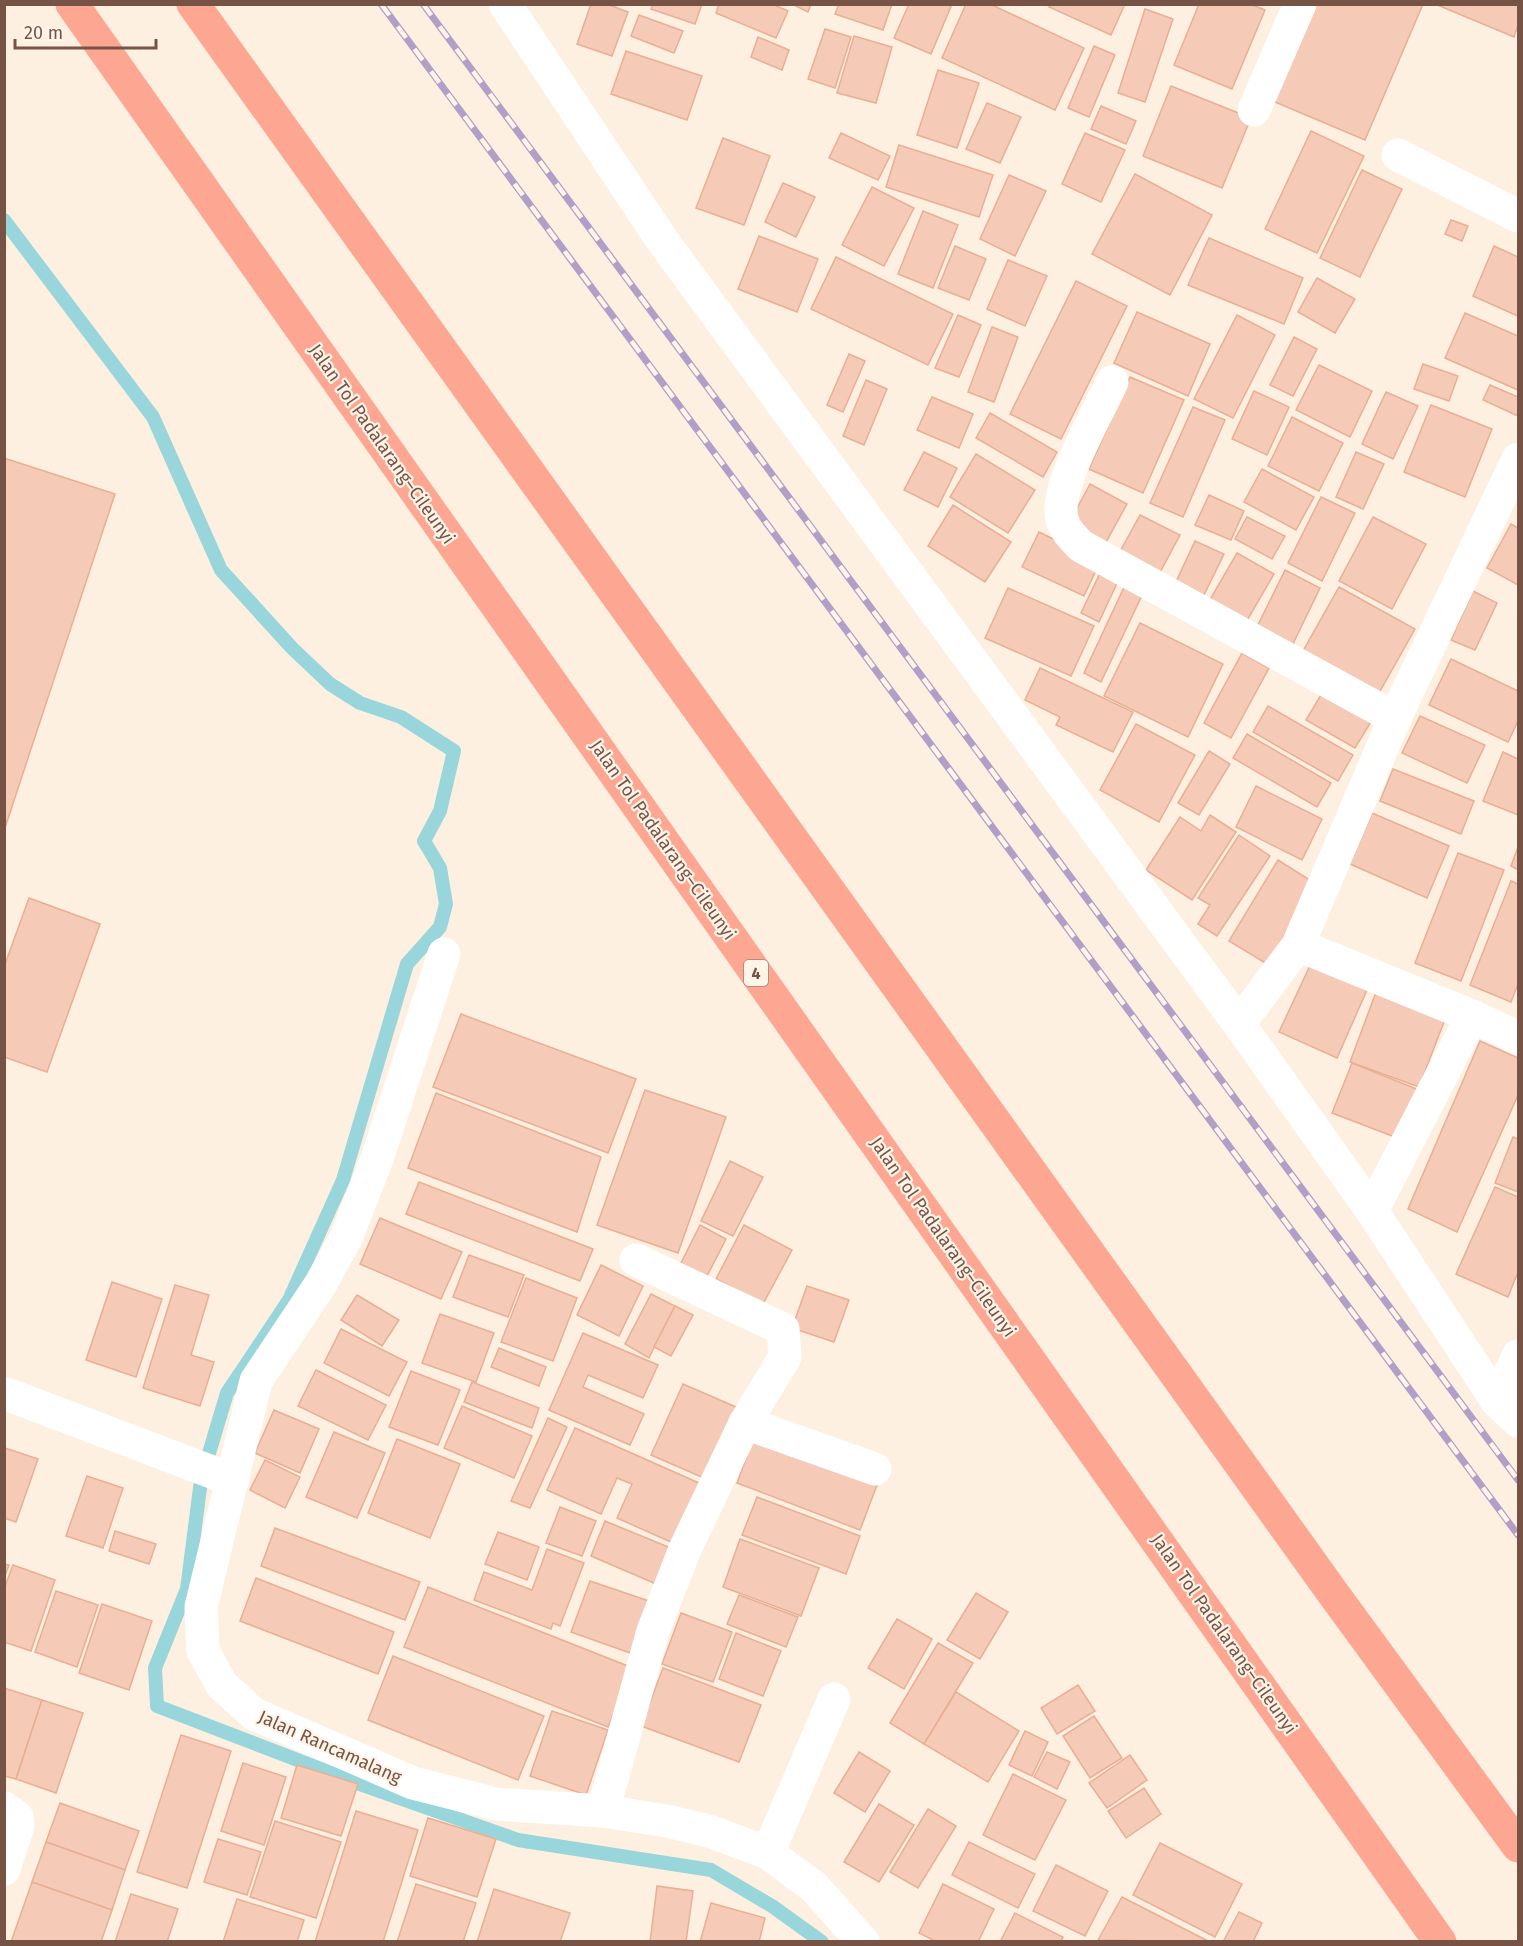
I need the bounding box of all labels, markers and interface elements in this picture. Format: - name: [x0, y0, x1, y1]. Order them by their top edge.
- scale bar: [15, 12, 156, 50]
- text: 20 m: [24, 22, 63, 44]
- street label: Jalan Tol Padalarang–Cileunyi: [304, 340, 460, 548]
- street label: Jalan Tol Padalarang–Cileunyi: [585, 736, 741, 944]
- road number: 4: [744, 960, 768, 986]
- street label: Jalan Tol Padalarang–Cileunyi: [865, 1133, 1021, 1341]
- street label: Jalan Tol Padalarang–Cileunyi: [1146, 1530, 1302, 1738]
- street label: Jalan Rancamalang: [255, 1706, 406, 1789]

